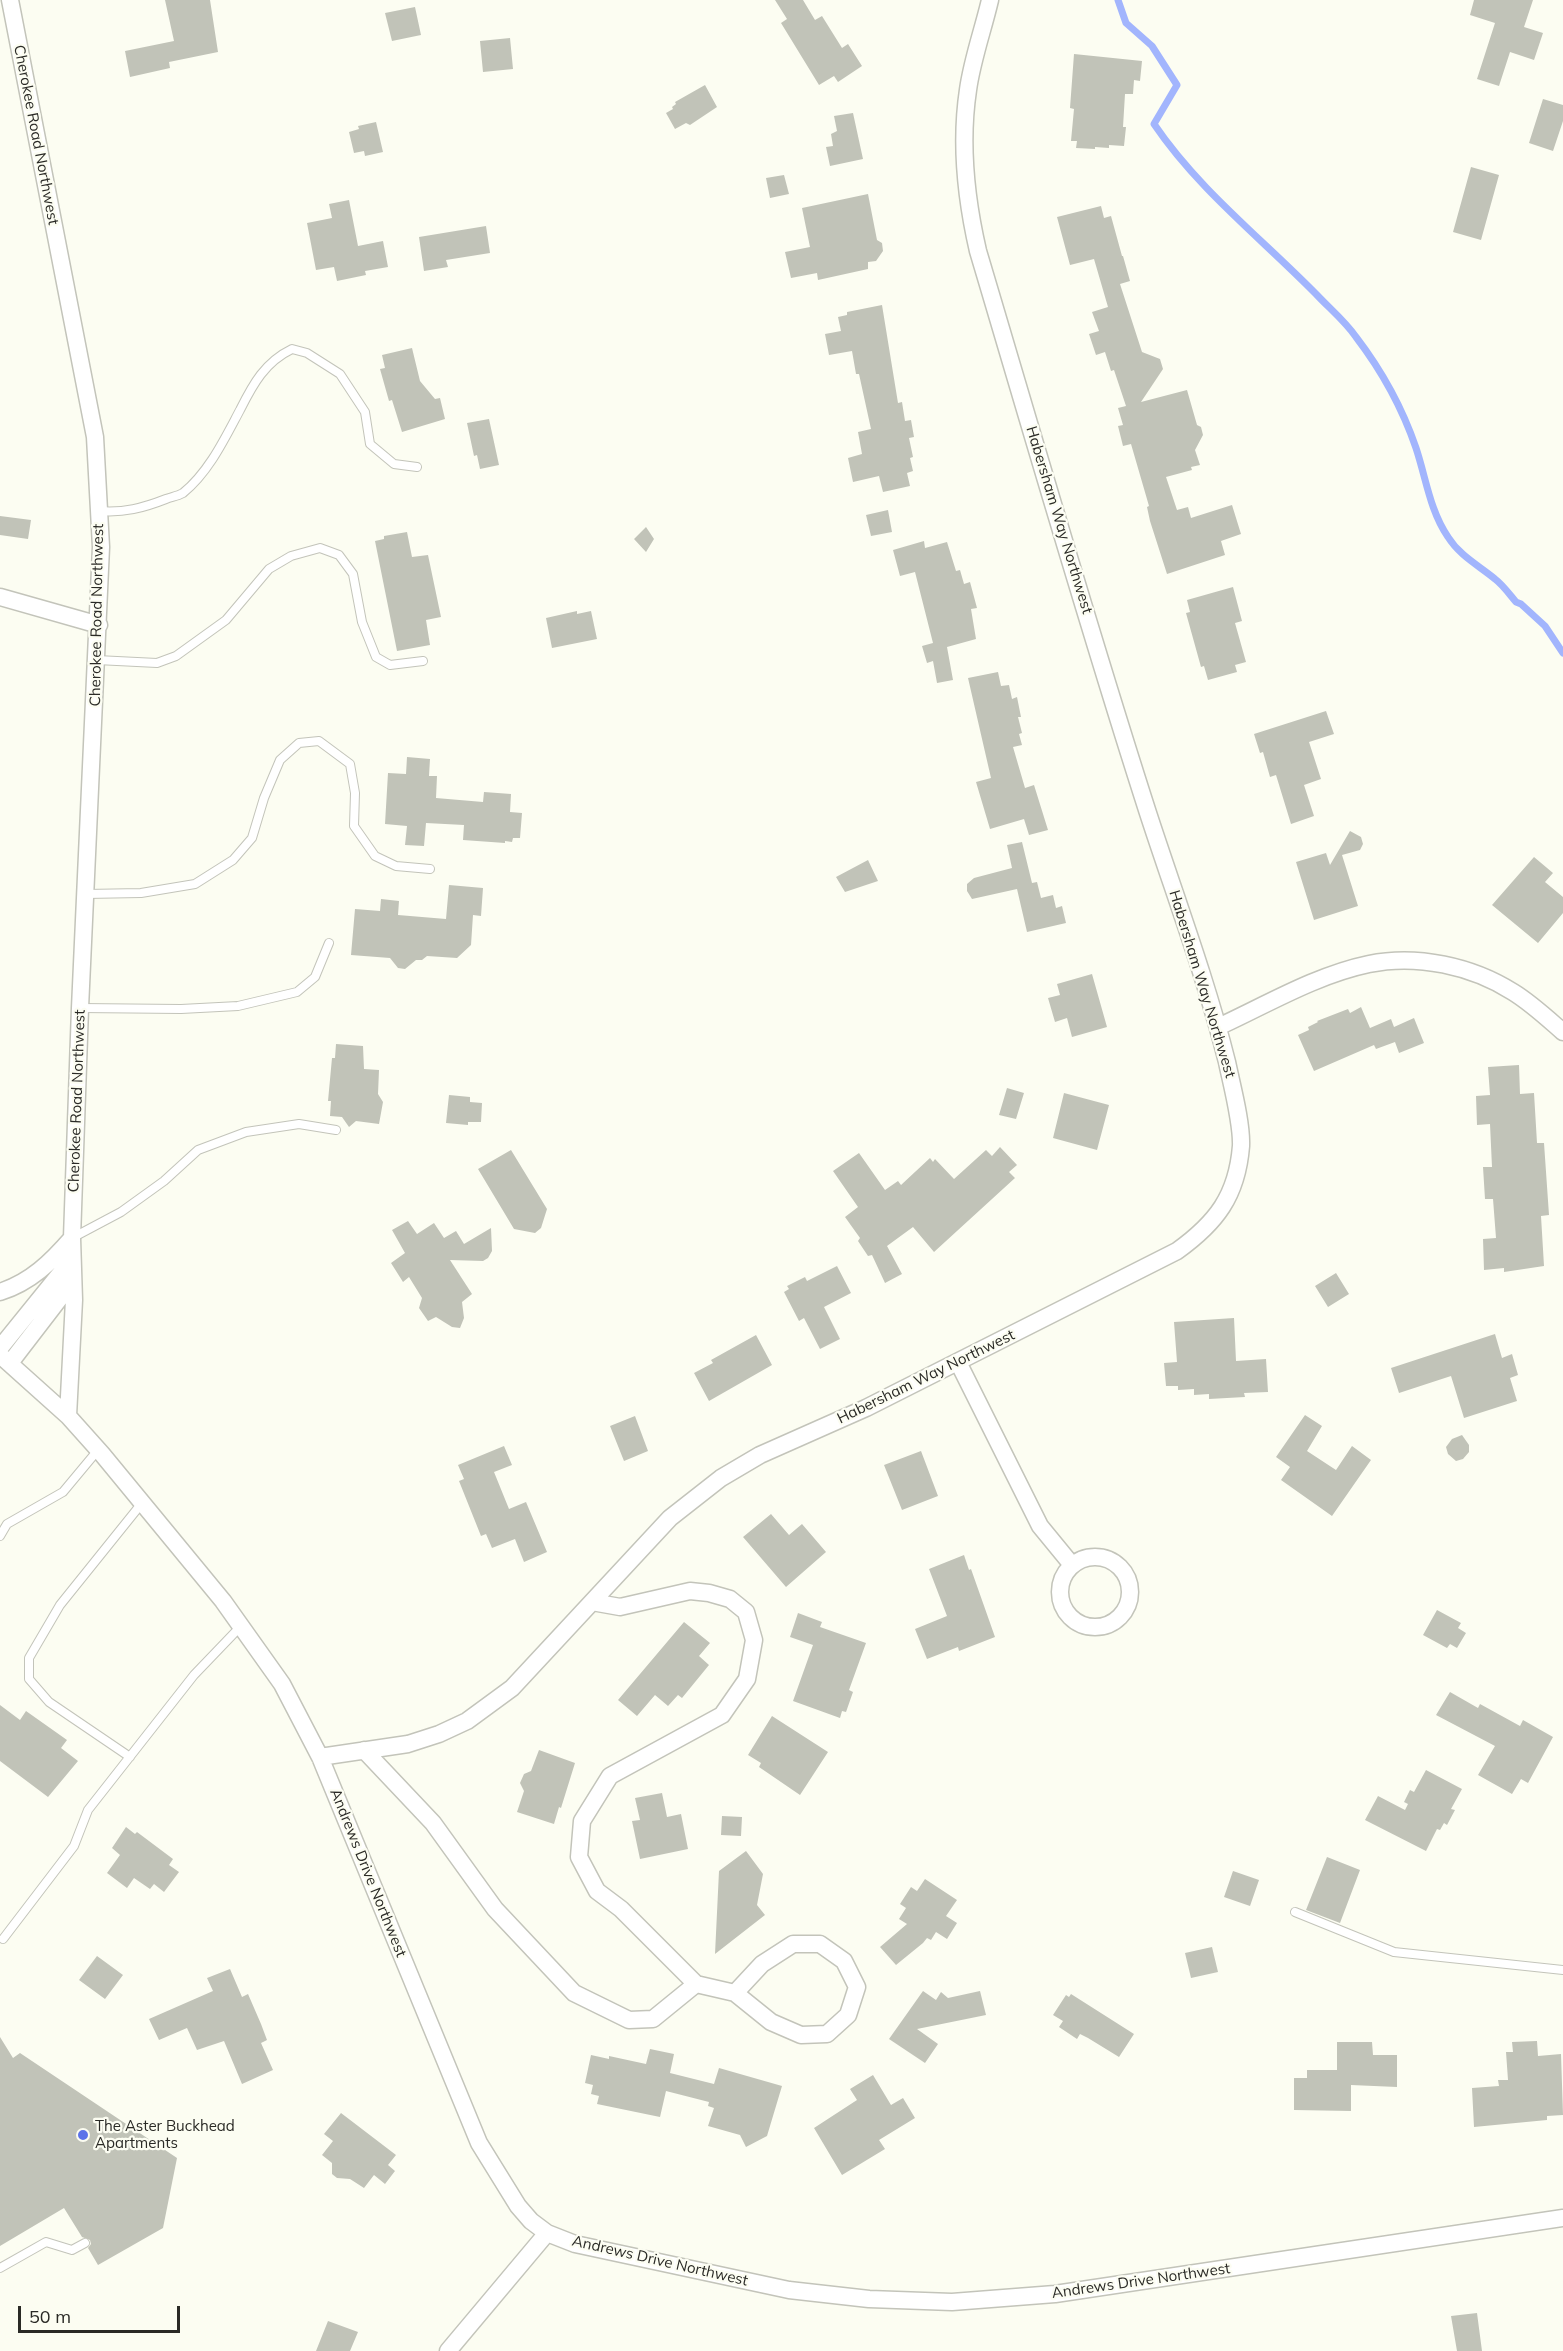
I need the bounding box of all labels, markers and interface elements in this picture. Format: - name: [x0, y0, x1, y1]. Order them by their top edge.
- street label: Cherokee Road Northwest: [10, 44, 62, 226]
- street label: Habersham Way Northwest: [1022, 424, 1096, 616]
- street label: Cherokee Road Northwest: [86, 523, 108, 707]
- street label: Habersham Way Northwest: [1165, 888, 1239, 1080]
- street label: Cherokee Road Northwest: [65, 1009, 89, 1193]
- street label: Habersham Way Northwest: [834, 1326, 1018, 1428]
- street label: Andrews Drive Northwest: [326, 1786, 410, 1960]
- place label: The Aster Buckhead Apartments: [95, 2117, 235, 2152]
- marker: The Aster Buckhead Apartments: [76, 2128, 90, 2142]
- street label: Andrews Drive Northwest: [570, 2232, 750, 2290]
- street label: Andrews Drive Northwest: [1051, 2260, 1231, 2302]
- scale bar: [21, 2294, 183, 2332]
- text: 50 m: [29, 2305, 71, 2328]

